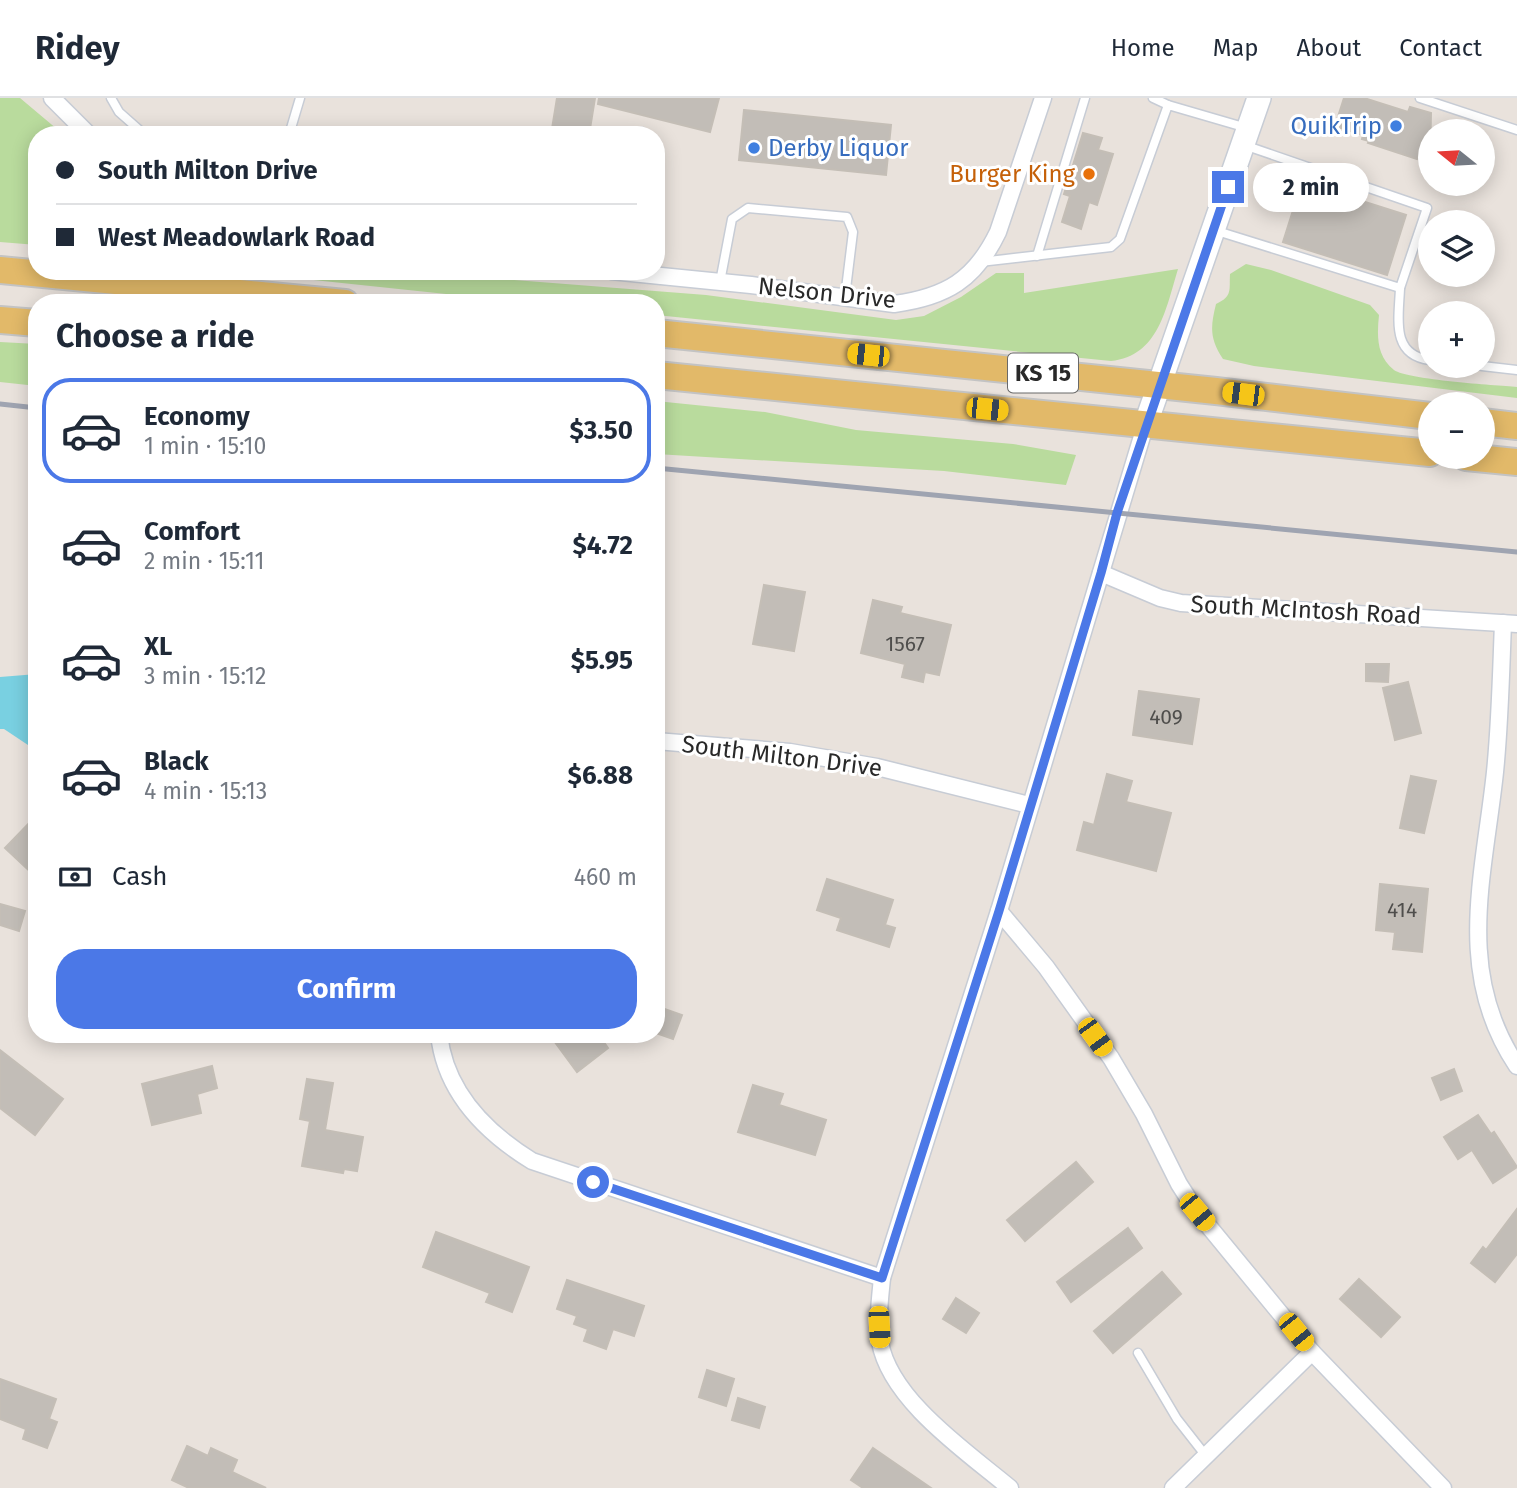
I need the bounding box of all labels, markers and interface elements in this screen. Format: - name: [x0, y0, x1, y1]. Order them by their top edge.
- text: Ridey: [35, 28, 120, 68]
- text: Home: [1111, 34, 1175, 62]
- text: Map: [1213, 34, 1259, 62]
- text: About: [1297, 34, 1361, 62]
- text: Contact: [1399, 34, 1482, 62]
- place label: QuikTrip: [1290, 112, 1382, 140]
- marker: QuikTrip: [1388, 118, 1404, 134]
- north arrow: [1418, 119, 1494, 196]
- map controls: [1418, 119, 1495, 469]
- place label: Derby Liquor: [768, 134, 909, 162]
- marker: Derby Liquor: [746, 140, 762, 156]
- text: South Milton Drive: [98, 155, 318, 186]
- place label: Burger King: [949, 160, 1076, 188]
- callout: 2 min: [1252, 162, 1368, 212]
- marker: Burger King: [1081, 166, 1097, 182]
- route end: [1212, 171, 1244, 203]
- text: 2 min: [1283, 173, 1339, 201]
- button: layers: [1418, 210, 1495, 287]
- text: West Meadowlark Road: [98, 222, 375, 253]
- street label: Nelson Drive: [757, 272, 897, 314]
- button: +: [1418, 301, 1495, 378]
- text: Choose a ride: [56, 317, 254, 355]
- car: [847, 342, 890, 368]
- road number: KS 15: [1008, 354, 1078, 392]
- car: [1221, 381, 1266, 407]
- button: −: [1418, 392, 1495, 469]
- car: [966, 396, 1009, 422]
- icon: car: [60, 399, 123, 462]
- text: Economy: [144, 401, 250, 432]
- text: $3.50: [570, 415, 633, 446]
- text: 1 min · 15:10: [144, 432, 266, 460]
- icon: car: [60, 514, 123, 577]
- text: Comfort: [144, 516, 240, 547]
- text: $4.72: [572, 530, 633, 561]
- text: 2 min · 15:11: [144, 547, 265, 575]
- street label: South McIntosh Road: [1190, 590, 1422, 630]
- icon: car: [60, 629, 123, 692]
- text: XL: [144, 631, 172, 662]
- house number: 1567: [885, 631, 925, 657]
- text: $5.95: [571, 645, 633, 676]
- text: 3 min · 15:12: [144, 662, 266, 690]
- house number: 409: [1149, 704, 1183, 730]
- street label: South Milton Drive: [680, 730, 884, 782]
- icon: car: [60, 744, 123, 807]
- text: Black: [144, 746, 209, 777]
- text: $6.88: [568, 760, 633, 791]
- text: 4 min · 15:13: [144, 777, 267, 805]
- icon: cash: [56, 858, 94, 896]
- text: Cash: [112, 861, 168, 892]
- text: 460 m: [574, 863, 637, 891]
- house number: 414: [1387, 897, 1417, 923]
- button: Confirm: [56, 949, 637, 1029]
- car: [1075, 1014, 1116, 1060]
- route start: [577, 1166, 609, 1198]
- car: [1176, 1189, 1219, 1235]
- car: [868, 1305, 891, 1349]
- car: [1275, 1309, 1318, 1355]

